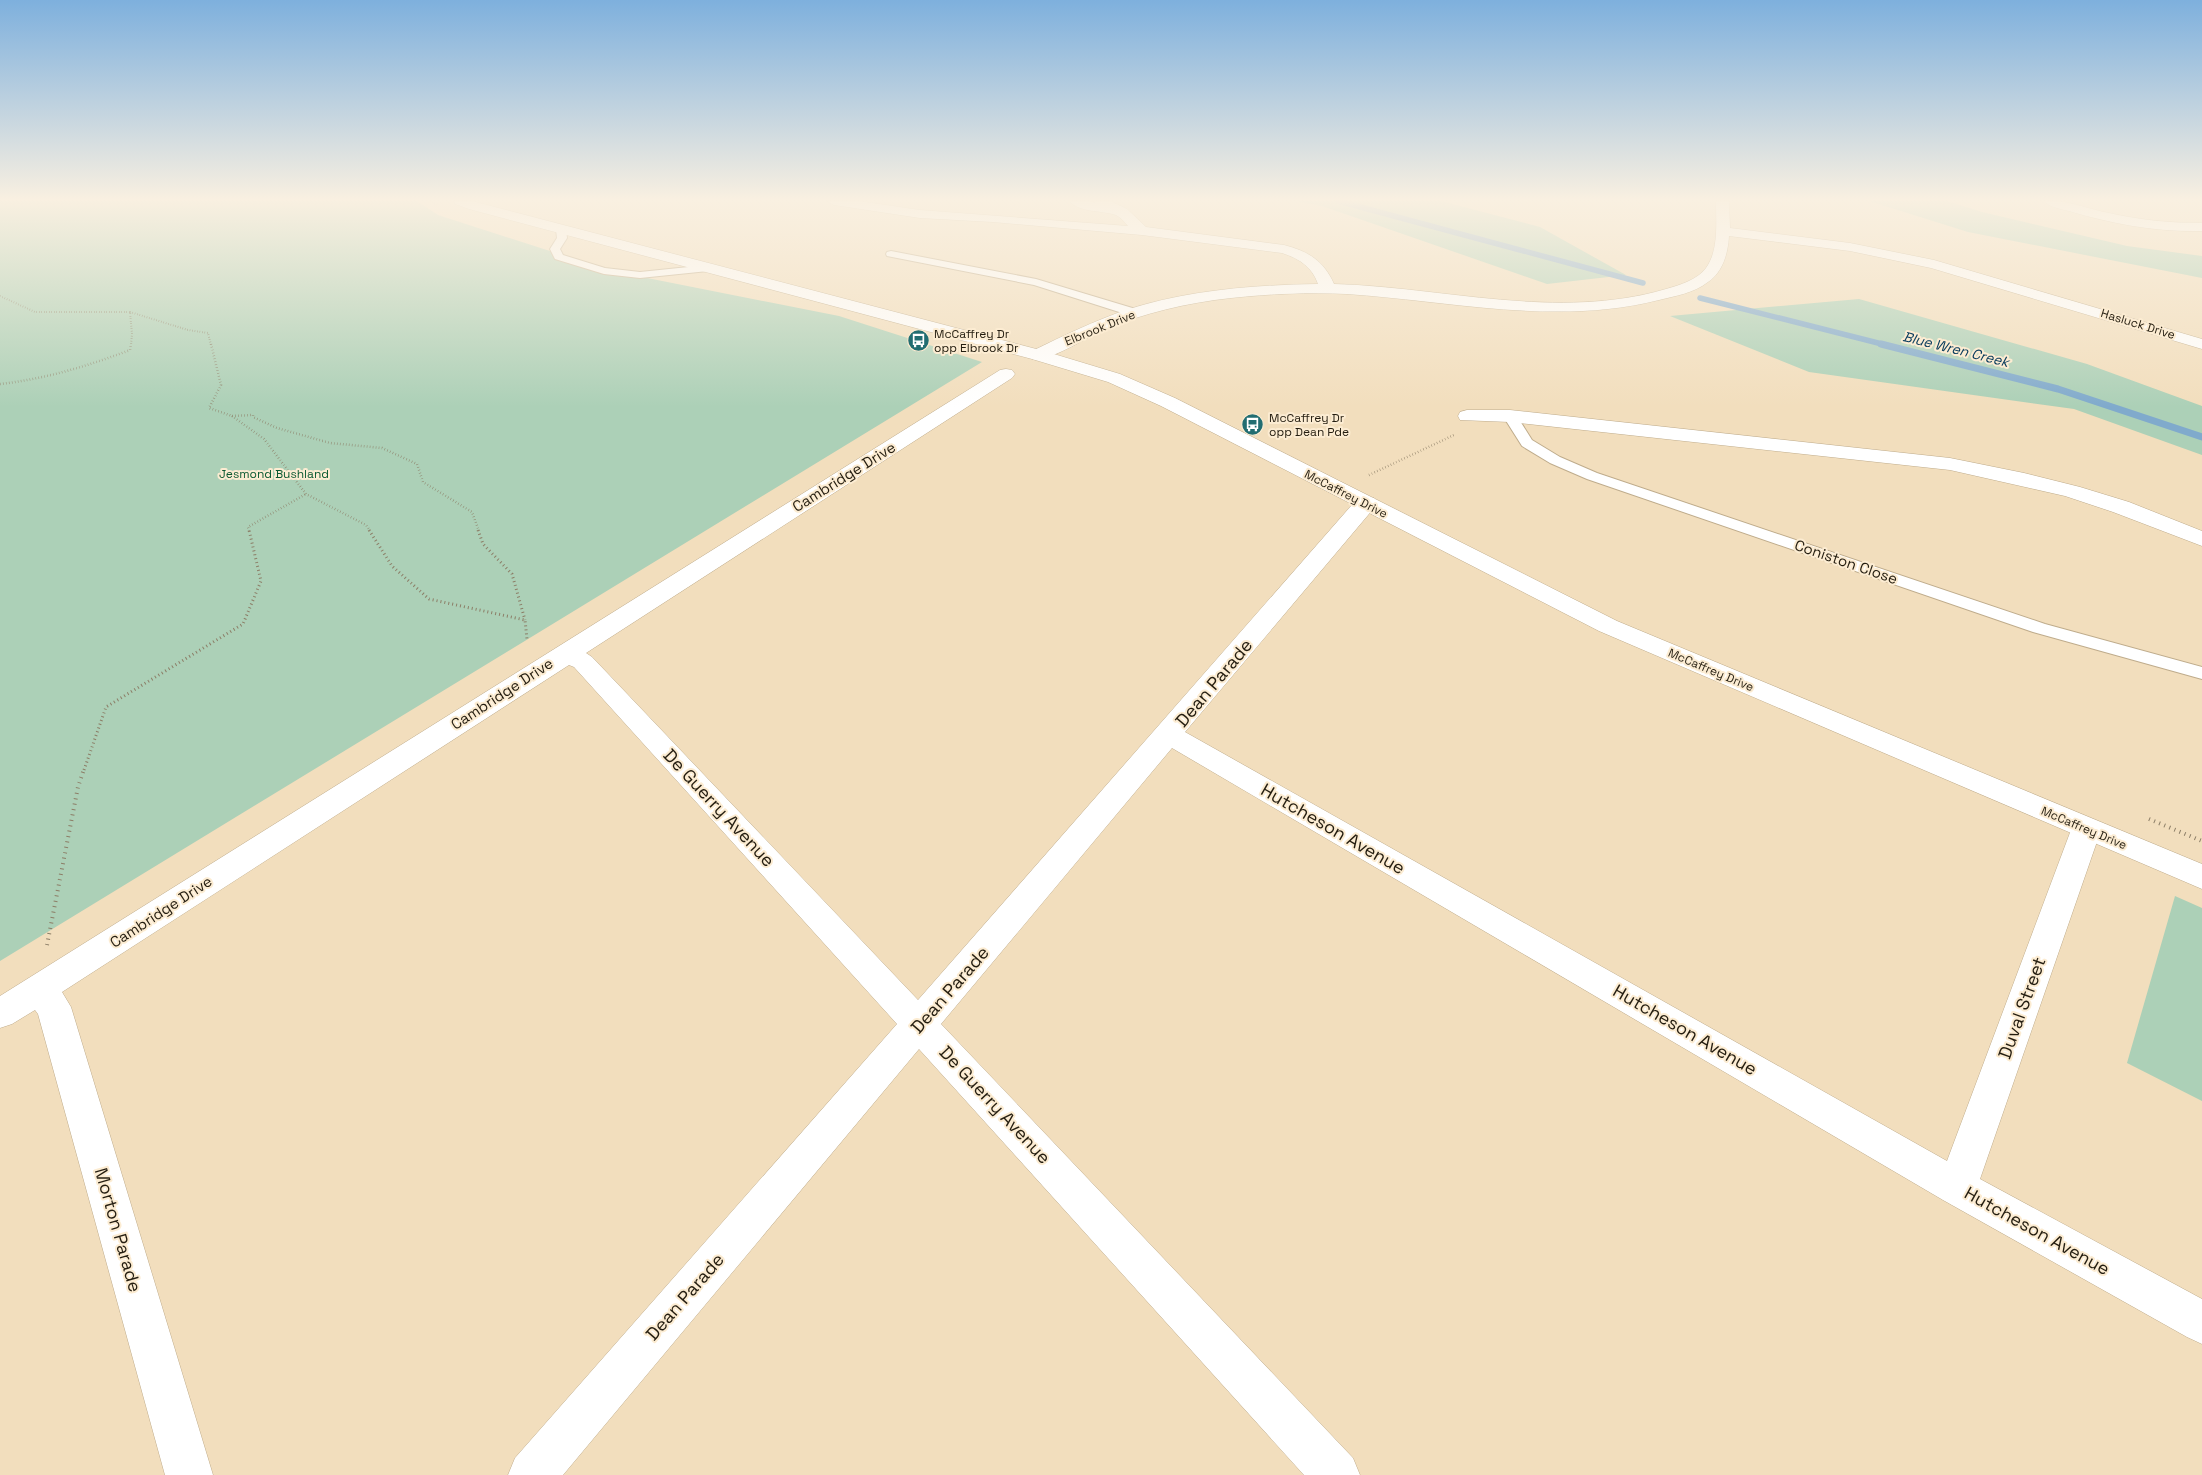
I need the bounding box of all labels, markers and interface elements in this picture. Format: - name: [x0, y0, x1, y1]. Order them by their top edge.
- street label: Hasluck Drive: [2099, 305, 2177, 343]
- street label: Elbrook Drive: [1062, 307, 1138, 349]
- place label: McCaffrey Dr opp Elbrook Dr: [934, 326, 1019, 356]
- water label: Blue Wren Creek: [1901, 327, 2012, 371]
- bus stop icon: McCaffrey Dr opp Elbrook Dr: [906, 329, 930, 353]
- place label: McCaffrey Dr opp Dean Pde: [1269, 410, 1349, 440]
- bus stop icon: McCaffrey Dr opp Dean Pde: [1241, 413, 1265, 437]
- street label: Cambridge Drive: [789, 437, 899, 516]
- park label: Jesmond Bushland: [219, 466, 329, 482]
- street label: McCaffrey Drive: [1302, 466, 1390, 522]
- street label: Coniston Close: [1792, 535, 1900, 588]
- street label: Dean Parade: [1170, 634, 1257, 732]
- street label: McCaffrey Drive: [1666, 645, 1756, 695]
- street label: Cambridge Drive: [447, 653, 557, 734]
- street label: De Guerry Avenue: [659, 744, 780, 872]
- street label: Hutcheson Avenue: [1257, 778, 1410, 879]
- street label: McCaffrey Drive: [2039, 803, 2129, 853]
- street label: Cambridge Drive: [106, 871, 216, 952]
- street label: Dean Parade: [905, 941, 994, 1038]
- street label: Duval Street: [1992, 954, 2051, 1062]
- street label: Hutcheson Avenue: [1609, 979, 1762, 1080]
- street label: De Guerry Avenue: [935, 1041, 1056, 1169]
- street label: Morton Parade: [90, 1165, 147, 1295]
- street label: Hutcheson Avenue: [1960, 1181, 2114, 1280]
- street label: Dean Parade: [640, 1248, 729, 1345]

